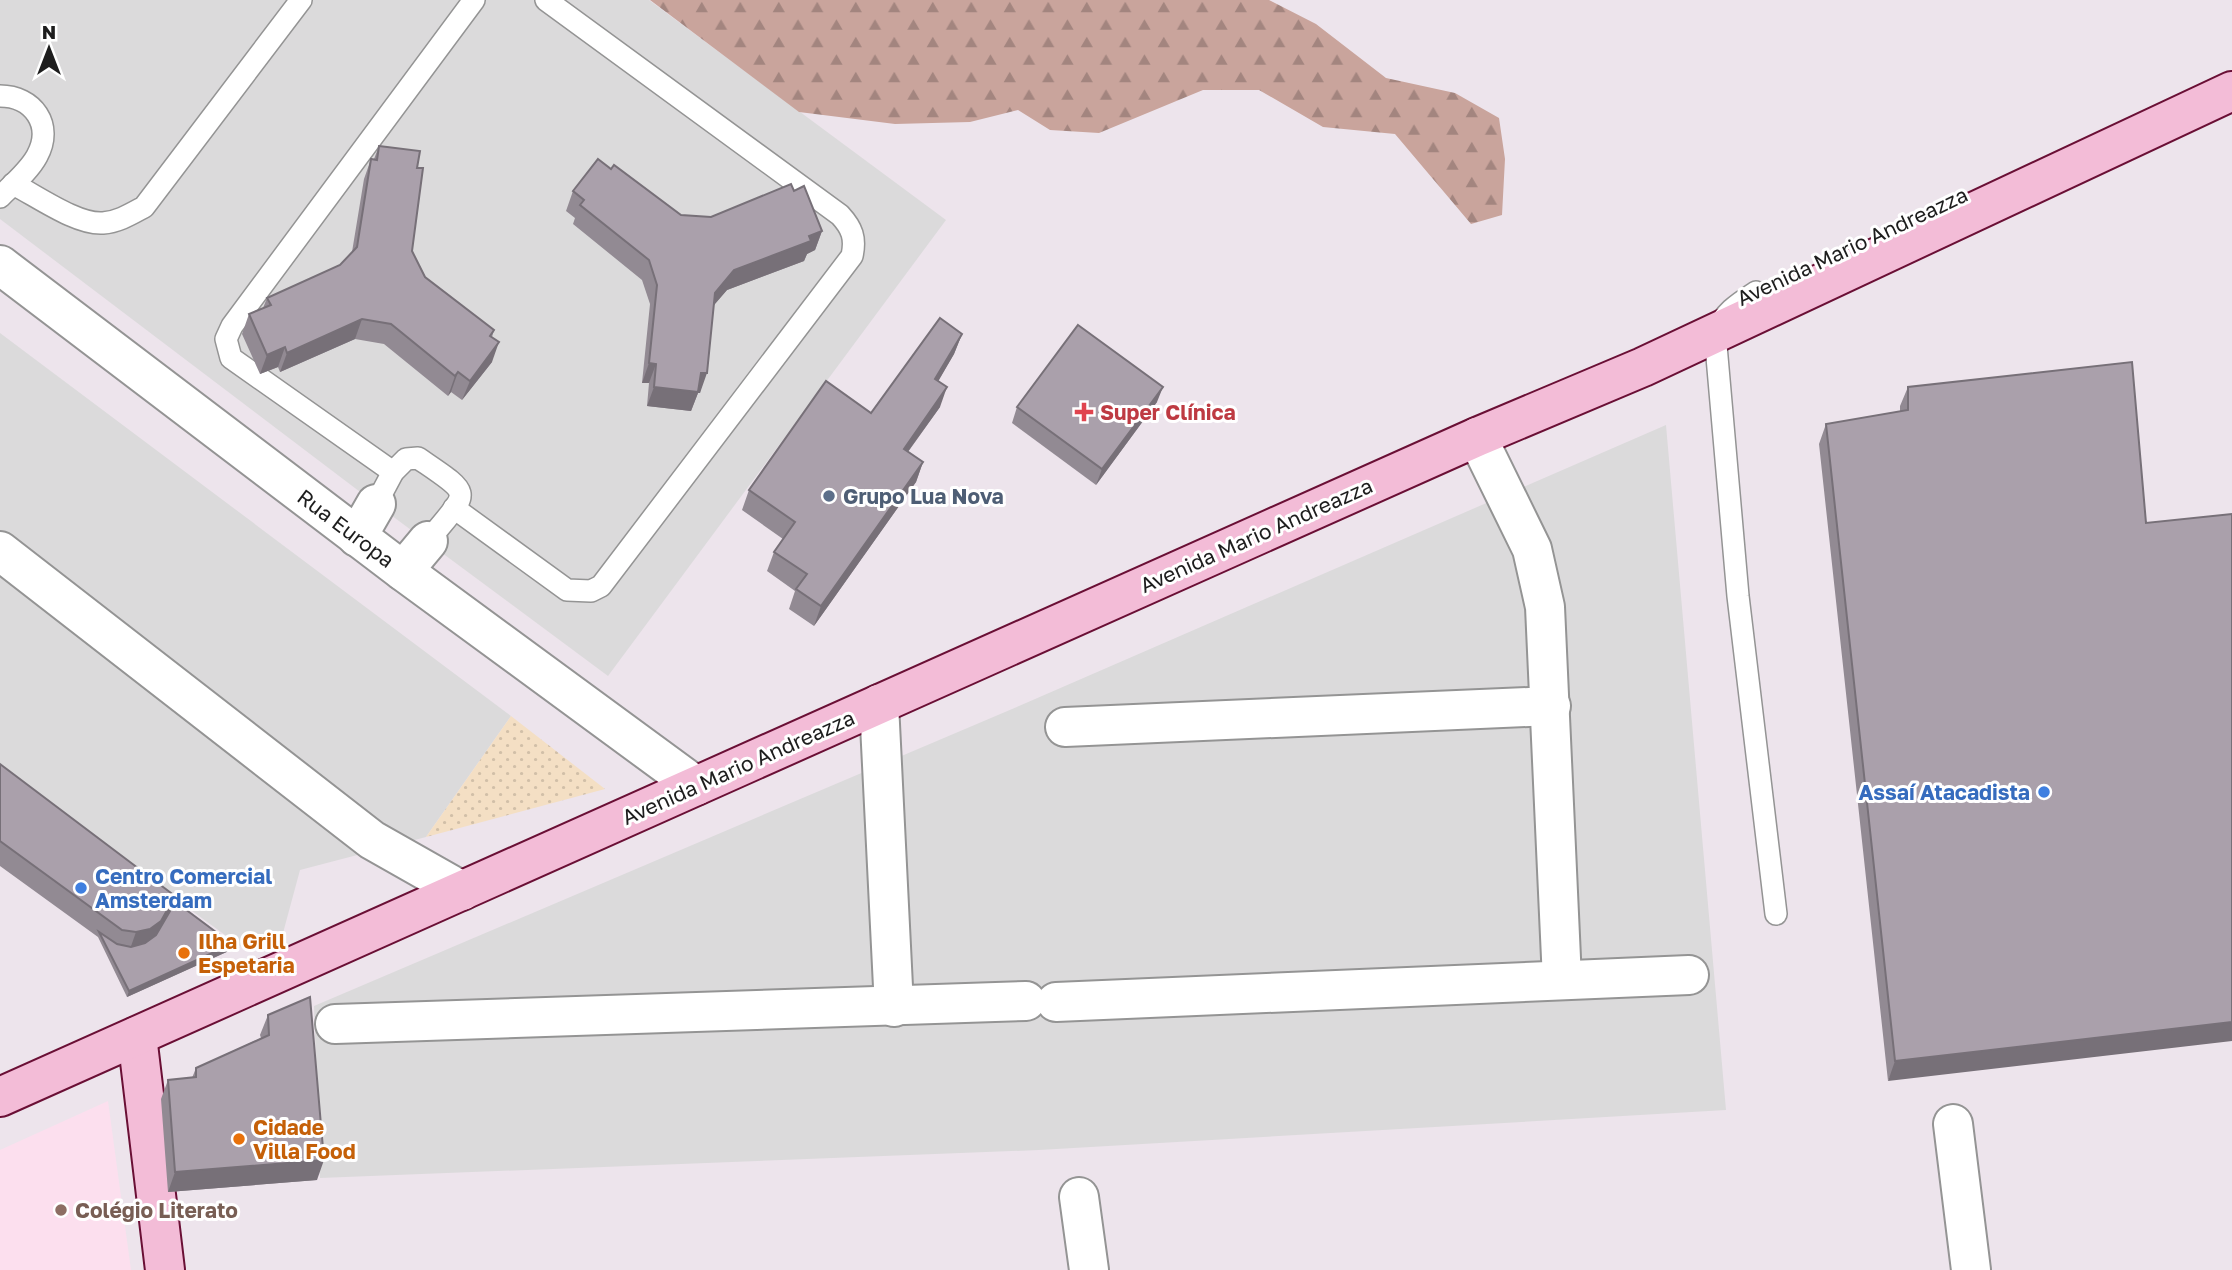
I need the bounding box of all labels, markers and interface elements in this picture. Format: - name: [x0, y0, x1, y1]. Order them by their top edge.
- north arrow: [14, 14, 84, 84]
- text: N: [42, 20, 56, 43]
- street label: Avenida Mario Andreazza: [1732, 181, 1972, 311]
- place label: Super Clínica: [1100, 399, 1236, 425]
- marker: Super Clínica: [1074, 402, 1094, 422]
- street label: Avenida Mario Andreazza: [1136, 472, 1376, 598]
- street label: Rua Europa: [292, 483, 400, 573]
- place label: Grupo Lua Nova: [843, 483, 1004, 509]
- marker: Grupo Lua Nova: [821, 488, 837, 504]
- street label: Avenida Mario Andreazza: [618, 704, 858, 830]
- place label: Assaí Atacadista: [1858, 779, 2030, 805]
- marker: Assaí Atacadista: [2036, 784, 2052, 800]
- place label: Centro Comercial Amsterdam: [95, 863, 272, 913]
- marker: Centro Comercial Amsterdam: [73, 880, 89, 896]
- place label: Ilha Grill Espetaria: [198, 928, 295, 978]
- marker: Ilha Grill Espetaria: [176, 945, 192, 961]
- place label: Cidade Villa Food: [253, 1114, 356, 1164]
- marker: Cidade Villa Food: [231, 1131, 247, 1147]
- place label: Colégio Literato: [75, 1197, 238, 1223]
- marker: Colégio Literato: [53, 1202, 69, 1218]

